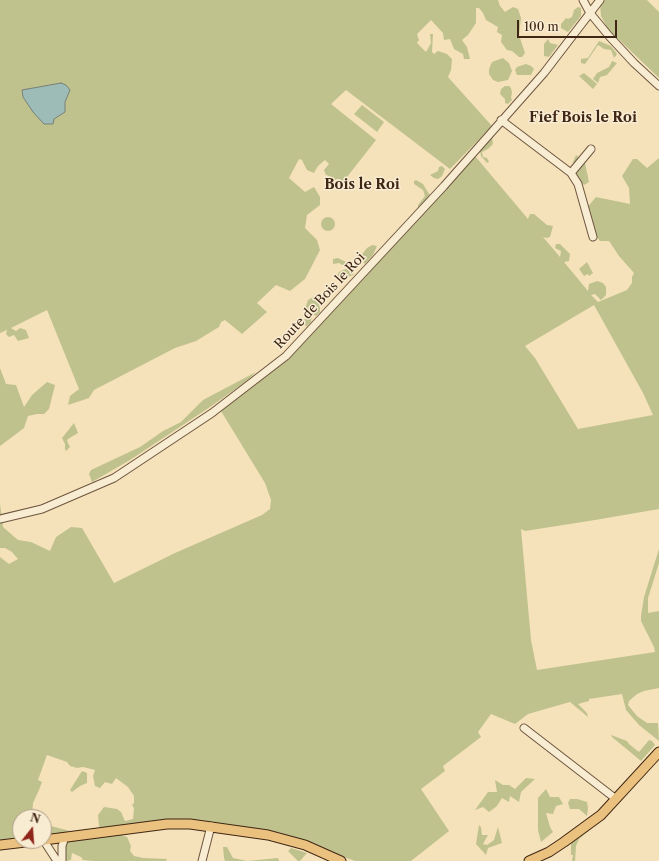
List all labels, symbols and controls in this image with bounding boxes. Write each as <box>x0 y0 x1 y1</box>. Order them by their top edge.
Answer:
scale bar <box>519 12 619 38</box>
text: 100 m <box>524 19 559 34</box>
district label: Fief Bois le Roi <box>529 110 637 126</box>
district label: Bois le Roi <box>324 177 400 193</box>
street label: Route de Bois le Roi <box>272 250 368 352</box>
north arrow <box>12 809 52 849</box>
text: N <box>29 810 42 827</box>

